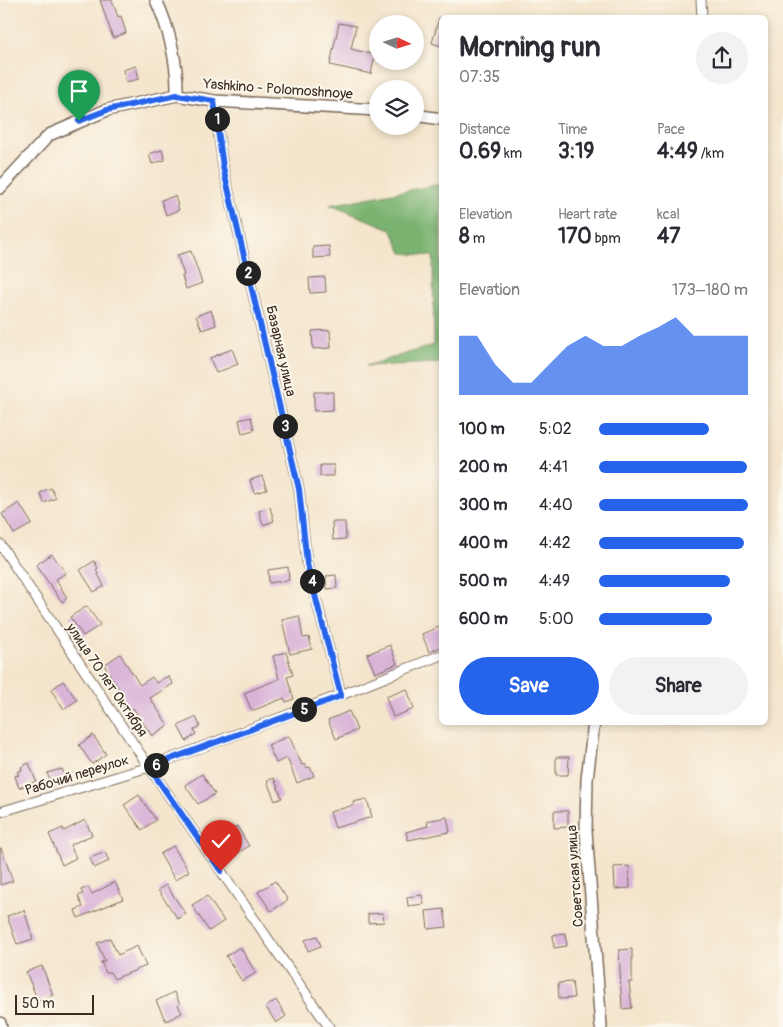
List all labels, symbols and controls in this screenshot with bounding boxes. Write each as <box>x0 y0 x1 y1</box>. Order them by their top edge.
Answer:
north arrow <box>369 15 424 70</box>
map controls <box>369 15 424 135</box>
text: Morning run <box>459 30 601 65</box>
button: share <box>696 32 748 84</box>
text: 07:35 <box>459 67 500 87</box>
pin <box>58 70 100 121</box>
street label: Yashkino - Polomoshnoye <box>202 75 353 103</box>
icon: arrive <box>65 77 93 105</box>
button: layers <box>369 80 424 135</box>
pin: 1 <box>204 106 230 132</box>
text: 1 <box>215 111 220 128</box>
text: Distance <box>459 121 510 138</box>
text: Time <box>558 121 587 138</box>
text: Pace <box>657 121 685 138</box>
text: 0.69 <box>459 138 501 165</box>
text: 3:19 <box>558 138 594 165</box>
text: 4:49 <box>657 138 698 165</box>
text: km <box>501 145 522 162</box>
text: /km <box>698 145 724 162</box>
text: Elevation <box>459 206 512 223</box>
text: Heart rate <box>558 206 617 223</box>
text: kcal <box>657 206 680 223</box>
text: 8 <box>459 223 470 250</box>
text: 170 <box>558 223 592 250</box>
text: 47 <box>657 223 680 250</box>
text: m <box>470 230 485 247</box>
text: bpm <box>592 230 621 247</box>
pin: 2 <box>236 260 260 286</box>
text: 2 <box>245 265 252 282</box>
text: Elevation <box>459 280 520 300</box>
text: 173–180 m <box>672 280 748 300</box>
street label: Базарная улица <box>262 304 300 398</box>
pin: 3 <box>272 414 298 438</box>
text: 3 <box>282 418 289 435</box>
text: 100 m <box>459 419 505 439</box>
text: 5:02 <box>539 419 572 439</box>
text: 200 m <box>459 457 507 477</box>
text: 4:41 <box>539 457 568 477</box>
text: 300 m <box>459 495 507 515</box>
text: 4:40 <box>539 495 573 515</box>
text: 400 m <box>459 533 508 553</box>
text: 4:42 <box>539 533 571 553</box>
pin: 4 <box>300 568 324 594</box>
text: 500 m <box>459 571 507 591</box>
text: 4:49 <box>539 571 570 591</box>
text: 4 <box>308 573 317 590</box>
text: 600 m <box>459 609 508 629</box>
text: 5:00 <box>539 609 574 629</box>
street label: улица 70 лет Октября <box>62 619 151 740</box>
button: Save <box>459 657 599 715</box>
button: Share <box>609 657 748 715</box>
pin: 5 <box>292 696 316 722</box>
text: 5 <box>301 701 308 718</box>
street label: Рабочий переулок <box>23 751 131 799</box>
pin: 6 <box>144 752 168 778</box>
text: 6 <box>152 757 161 774</box>
pin <box>200 820 242 871</box>
street label: Советская улица <box>563 824 587 928</box>
icon: check <box>207 827 235 855</box>
scale bar <box>15 992 94 1015</box>
text: 50 m <box>22 995 55 1012</box>

